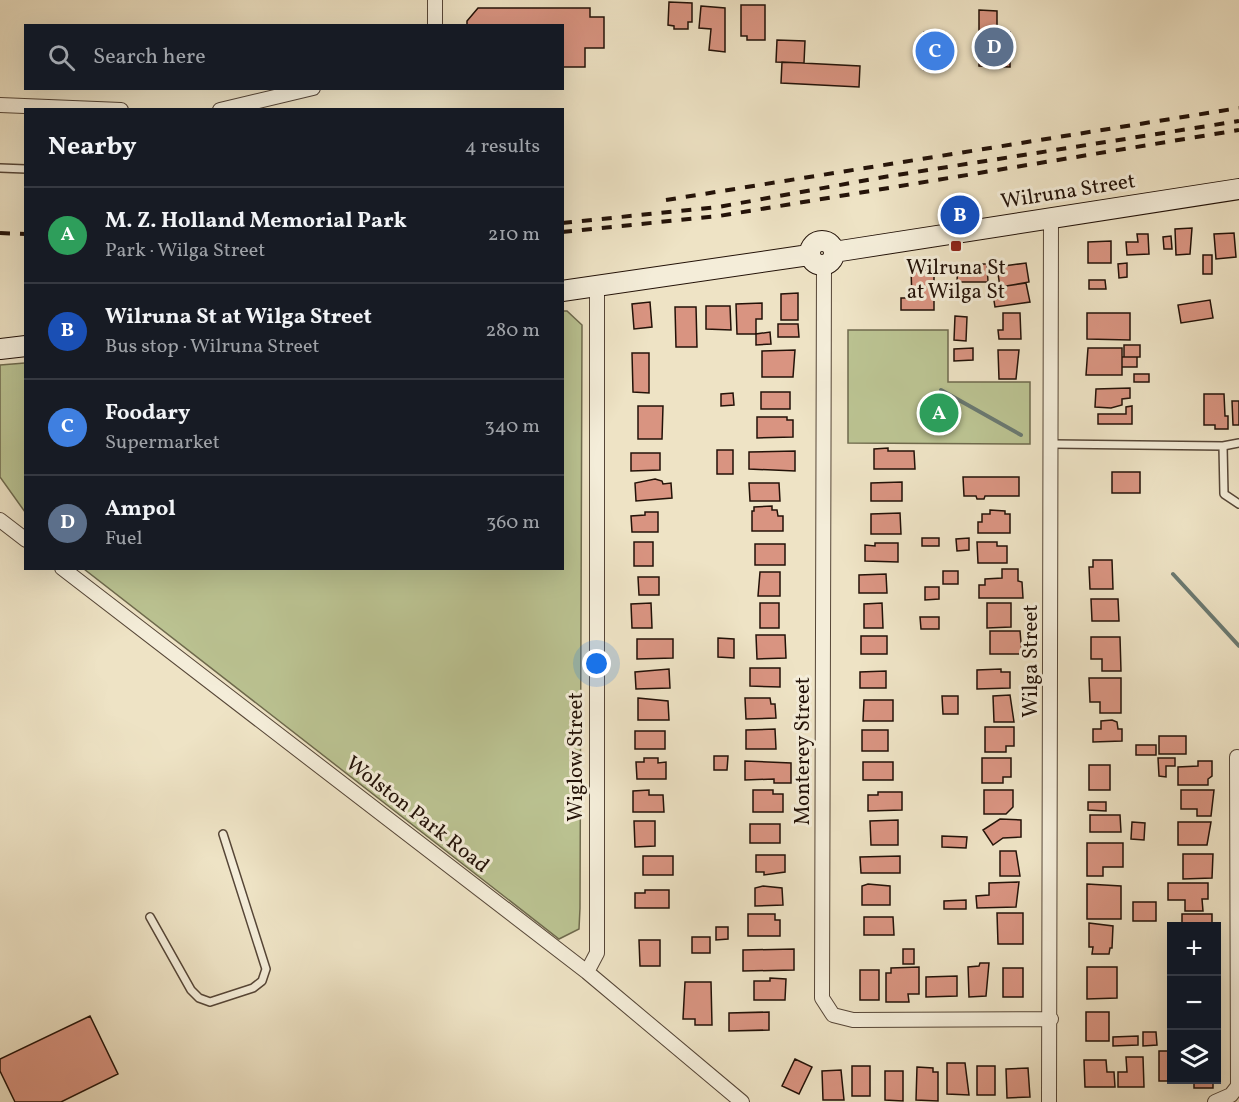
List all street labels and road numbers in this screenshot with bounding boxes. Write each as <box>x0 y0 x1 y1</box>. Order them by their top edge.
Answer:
street label: Wilruna Street <box>999 167 1137 217</box>
street label: Wilga Street <box>1017 604 1046 718</box>
street label: Monterey Street <box>789 677 818 825</box>
street label: Wiglow Street <box>562 692 591 822</box>
street label: Wolston Park Road <box>339 750 495 880</box>

